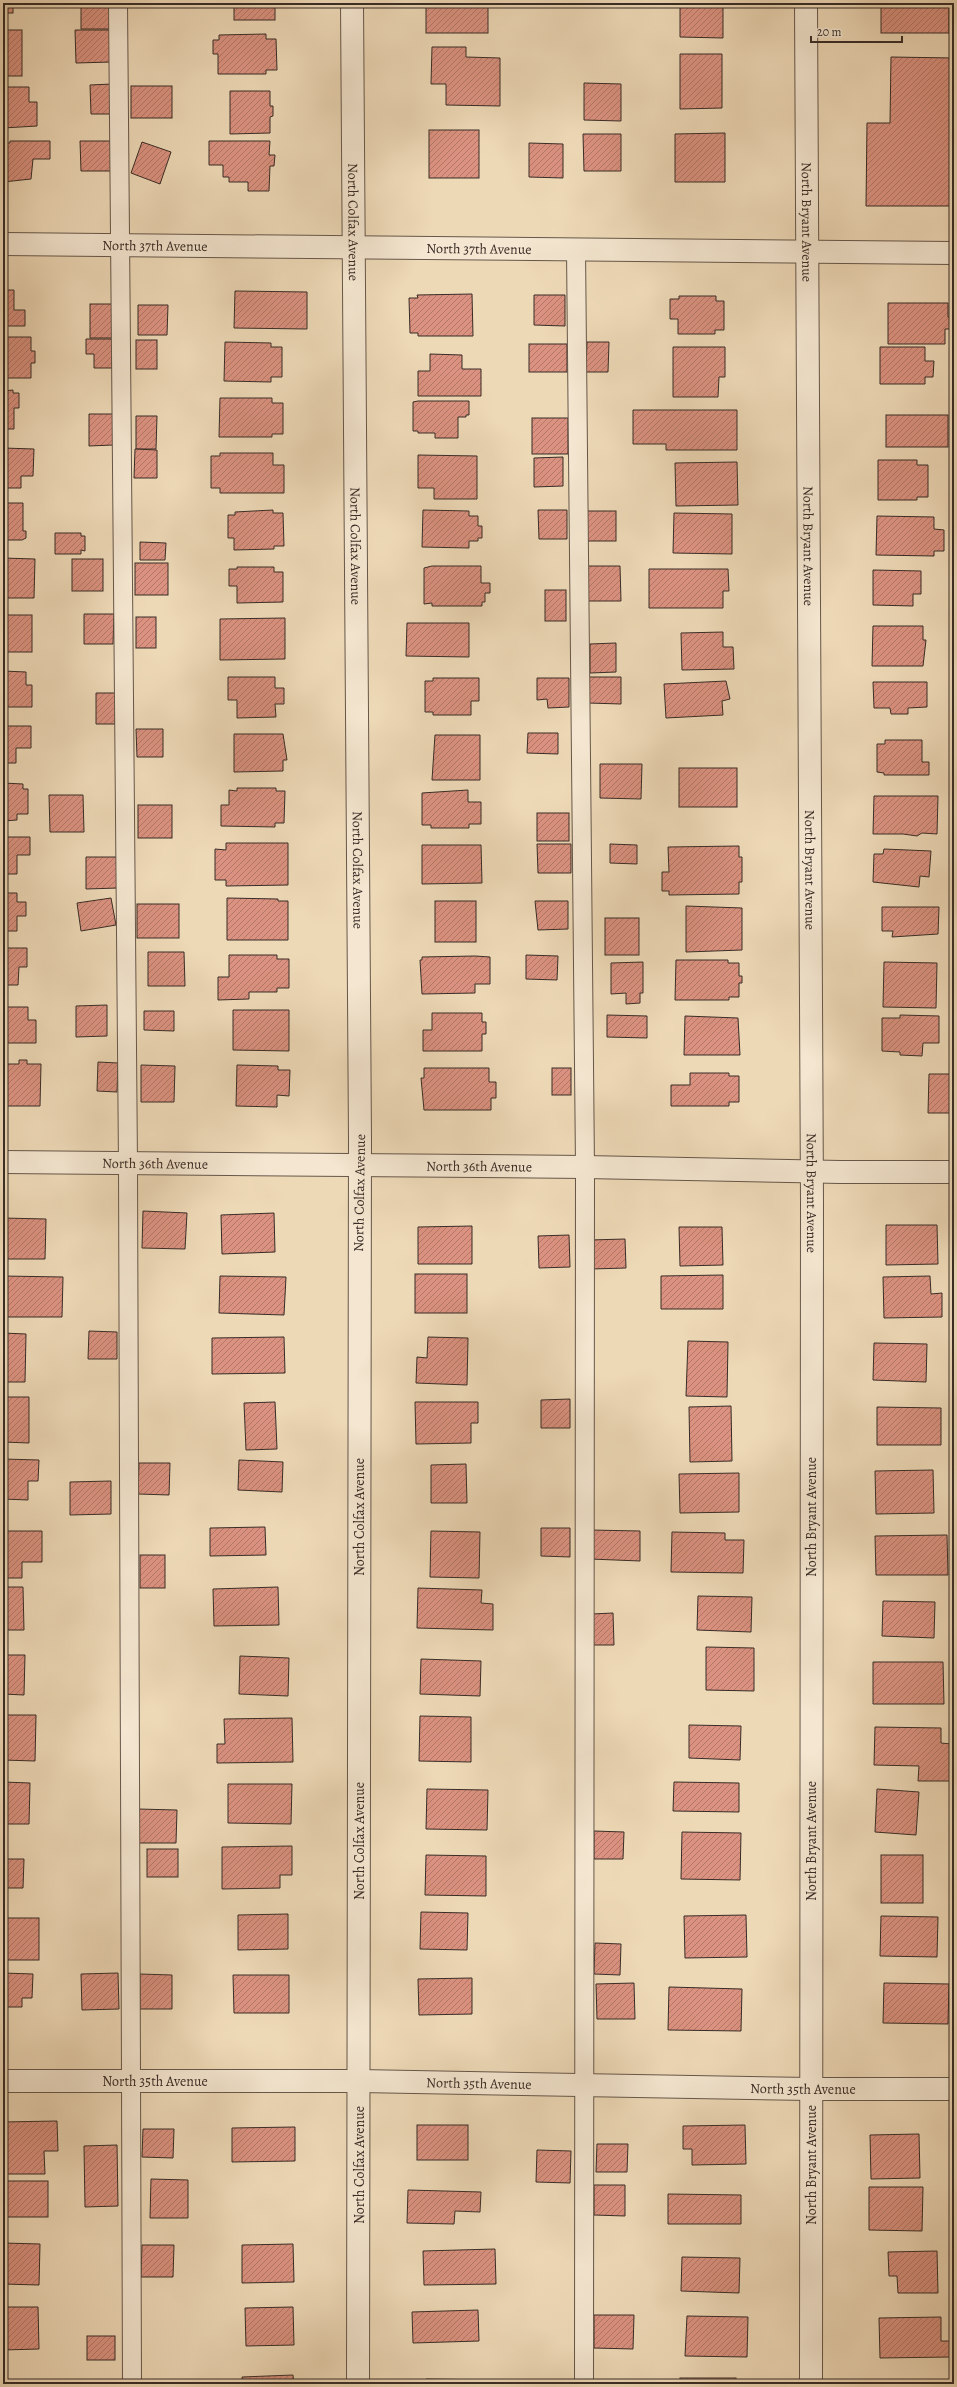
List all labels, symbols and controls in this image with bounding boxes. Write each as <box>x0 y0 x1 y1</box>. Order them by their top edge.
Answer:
scale bar <box>811 18 902 44</box>
text: 20 m <box>817 24 841 40</box>
street label: North Bryant Avenue <box>797 162 816 282</box>
street label: North Colfax Avenue <box>343 163 363 281</box>
street label: North 37th Avenue <box>102 236 208 256</box>
street label: North 37th Avenue <box>426 239 532 259</box>
street label: North Bryant Avenue <box>798 486 818 606</box>
street label: North Colfax Avenue <box>345 487 365 605</box>
street label: North Bryant Avenue <box>800 810 820 930</box>
street label: North Colfax Avenue <box>348 811 368 929</box>
street label: North Bryant Avenue <box>802 1133 821 1253</box>
street label: North Colfax Avenue <box>349 1134 370 1252</box>
street label: North 36th Avenue <box>102 1154 208 1174</box>
street label: North 36th Avenue <box>426 1157 532 1177</box>
street label: North Bryant Avenue <box>802 1457 821 1577</box>
street label: North Colfax Avenue <box>350 1458 369 1576</box>
street label: North Bryant Avenue <box>802 1781 821 1901</box>
street label: North Colfax Avenue <box>350 1782 369 1900</box>
street label: North 35th Avenue <box>102 2072 208 2091</box>
street label: North 35th Avenue <box>426 2073 532 2094</box>
street label: North 35th Avenue <box>750 2079 856 2099</box>
street label: North Bryant Avenue <box>802 2105 821 2225</box>
street label: North Colfax Avenue <box>350 2106 369 2224</box>

